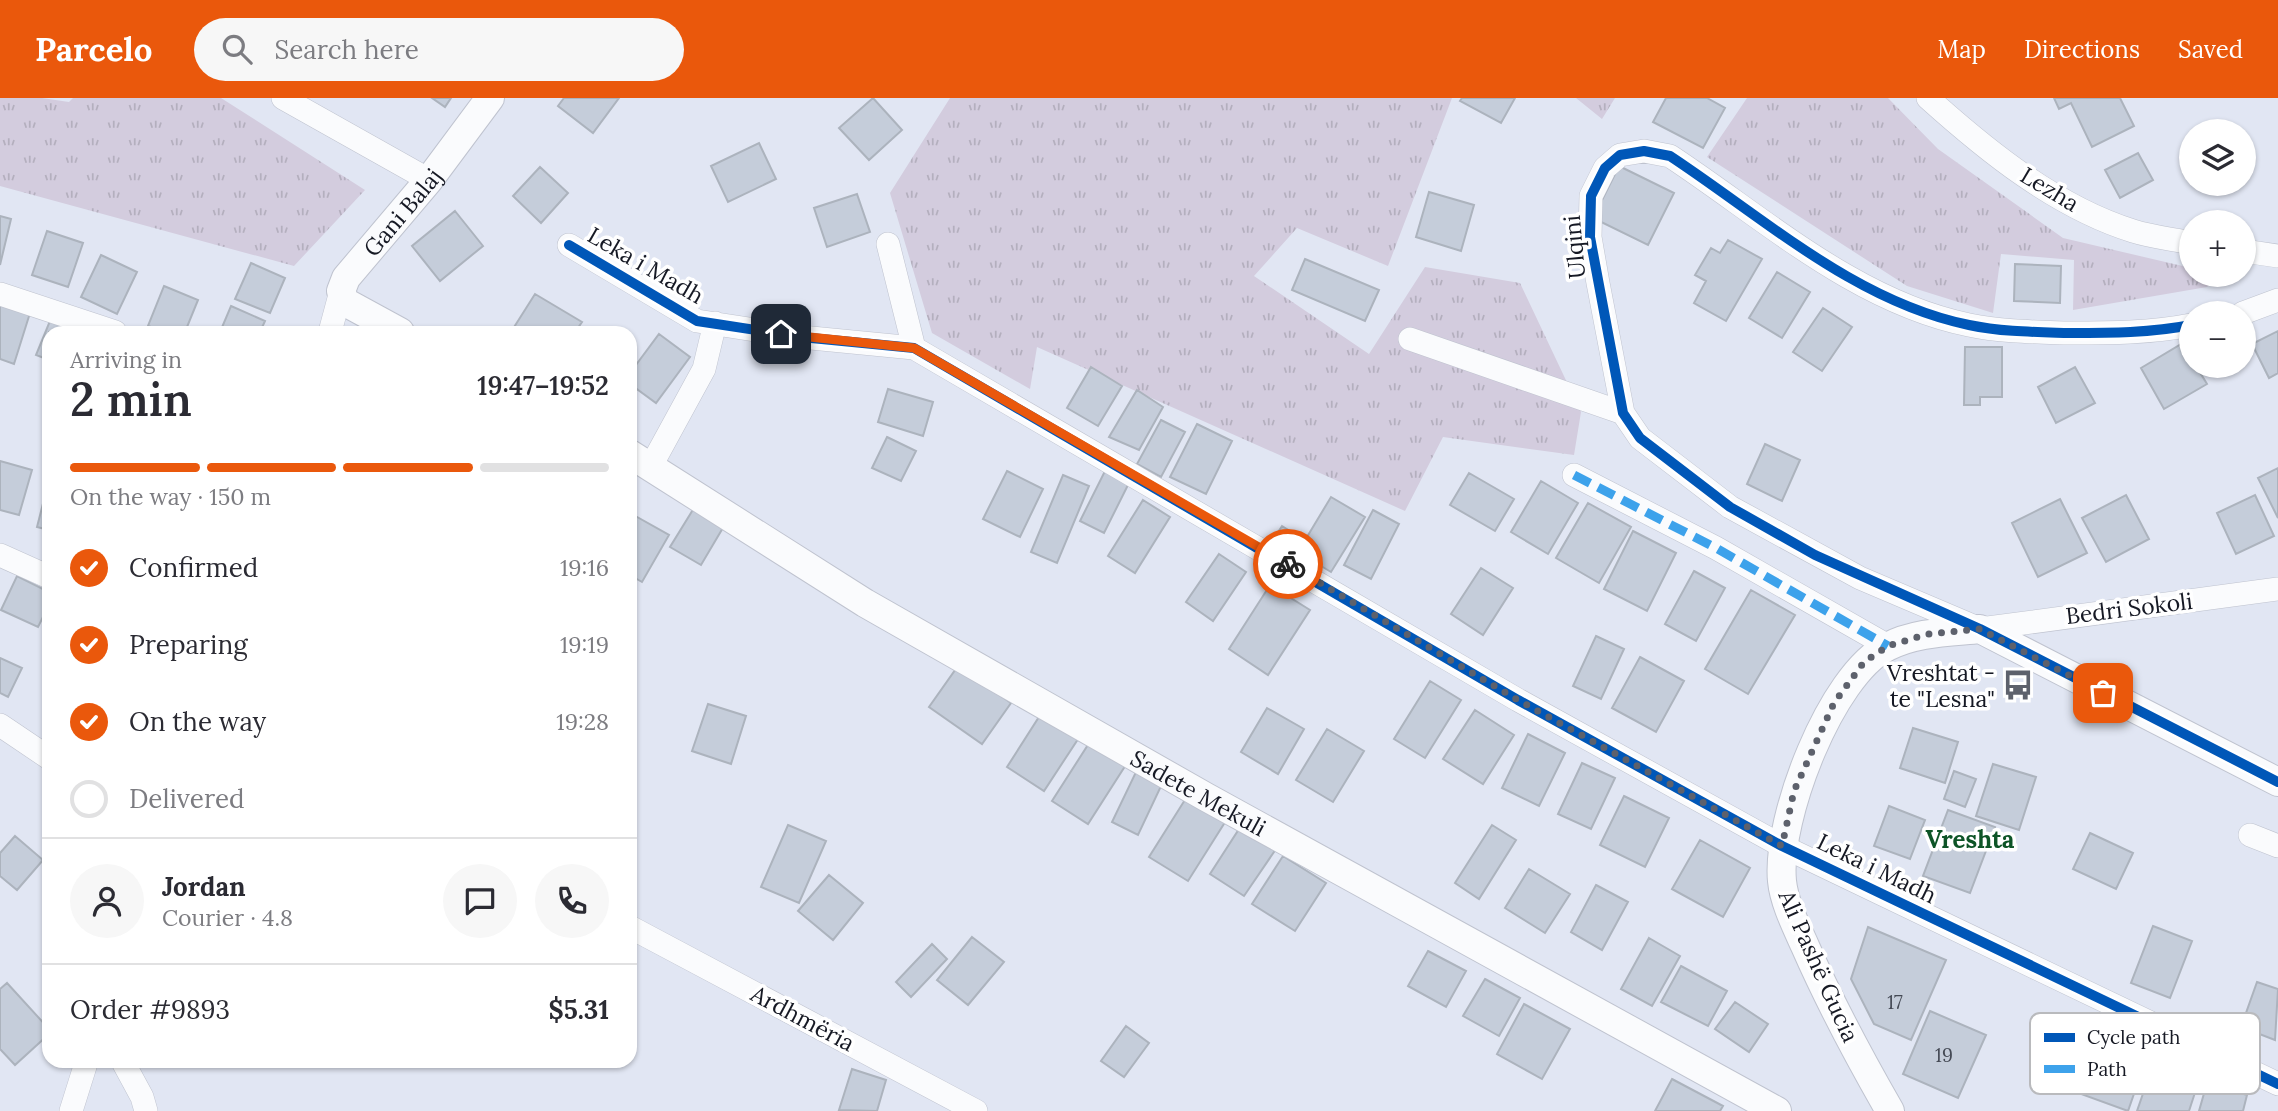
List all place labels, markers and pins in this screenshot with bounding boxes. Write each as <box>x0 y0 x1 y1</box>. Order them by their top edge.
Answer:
pin <box>751 304 811 364</box>
place label: Vreshtat - te "Lesna" <box>1886 658 1995 713</box>
pin <box>2073 663 2133 723</box>
bus stop icon: Vreshtat - te "Lesna" <box>2001 668 2035 702</box>

